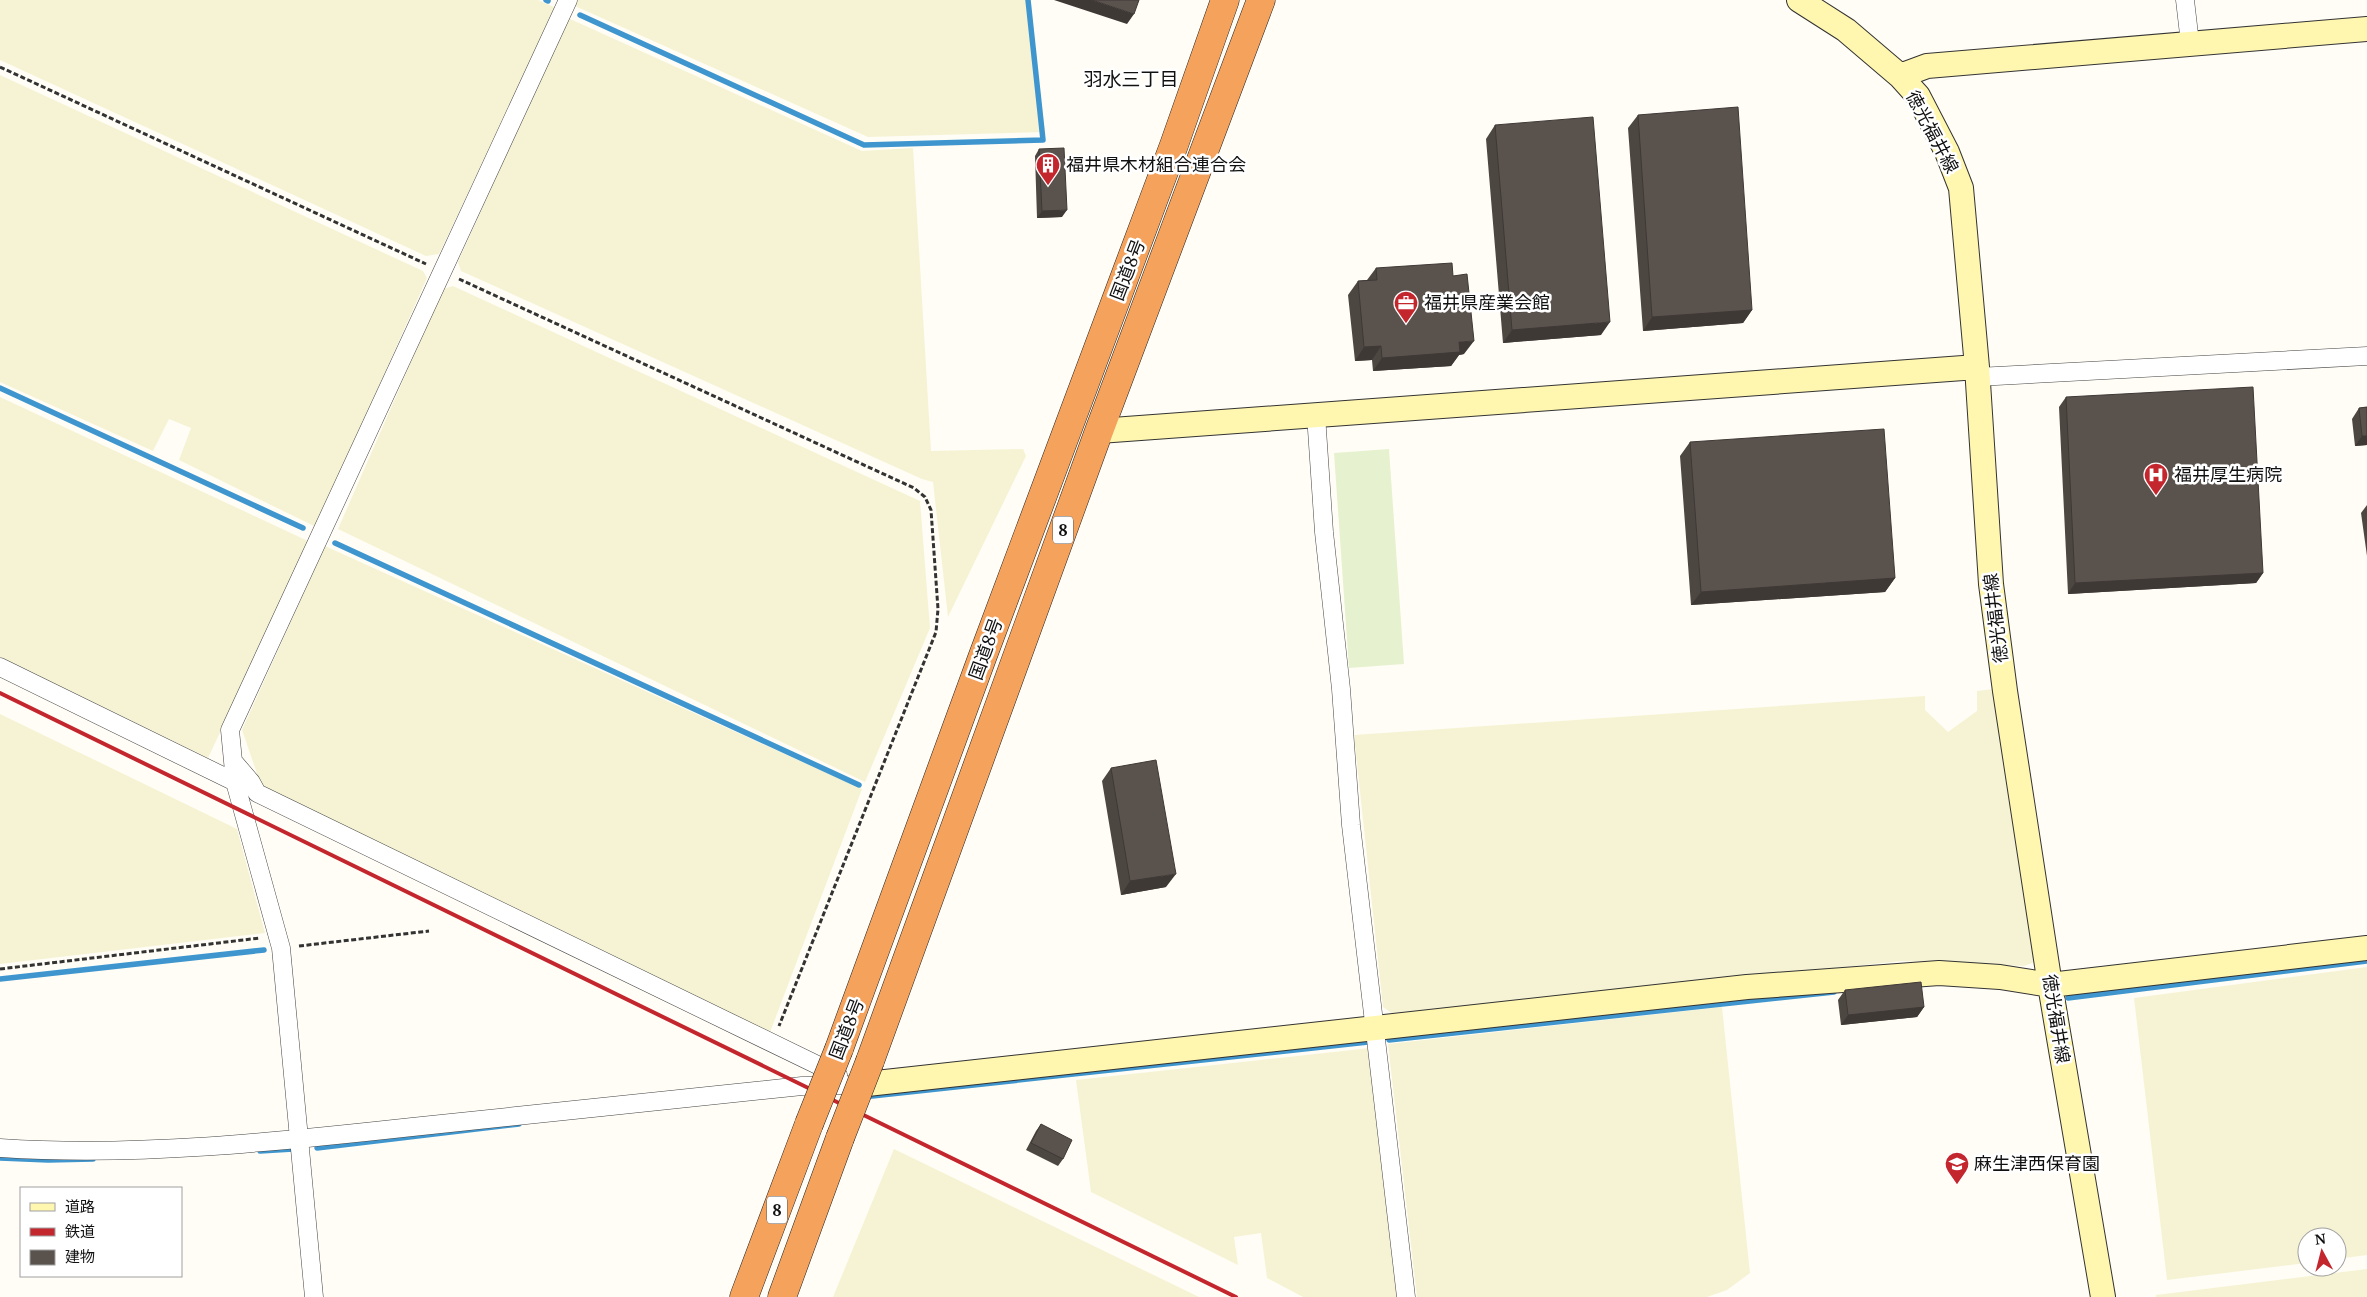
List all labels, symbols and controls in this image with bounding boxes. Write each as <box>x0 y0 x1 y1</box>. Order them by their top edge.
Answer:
district label: 羽水三丁目 <box>1083 66 1179 92</box>
street label: 徳光福井線 <box>1901 86 1965 177</box>
building icon: 福井県木材組合連合会 <box>1035 152 1061 186</box>
place label: 福井県木材組合連合会 <box>1066 152 1246 176</box>
street label: 国道8号 <box>1104 235 1150 304</box>
office icon: 福井県産業会館 <box>1393 290 1419 324</box>
place label: 福井県産業会館 <box>1424 290 1550 314</box>
hospital icon: 福井厚生病院 <box>2143 462 2169 496</box>
place label: 福井厚生病院 <box>2174 462 2282 486</box>
road number: 8 <box>1053 516 1073 544</box>
street label: 徳光福井線 <box>1978 572 2012 664</box>
street label: 国道8号 <box>963 614 1007 683</box>
street label: 徳光福井線 <box>2038 973 2076 1065</box>
street label: 国道8号 <box>823 994 869 1063</box>
school or university icon: 麻生津西保育園 <box>1944 1151 1970 1185</box>
place label: 麻生津西保育園 <box>1974 1151 2100 1175</box>
legend <box>20 1187 182 1277</box>
text: 道路 <box>65 1196 95 1216</box>
road number: 8 <box>767 1196 787 1224</box>
text: 鉄道 <box>65 1221 95 1241</box>
north arrow <box>2297 1227 2347 1277</box>
text: N <box>2314 1228 2327 1249</box>
text: 建物 <box>65 1246 95 1266</box>

